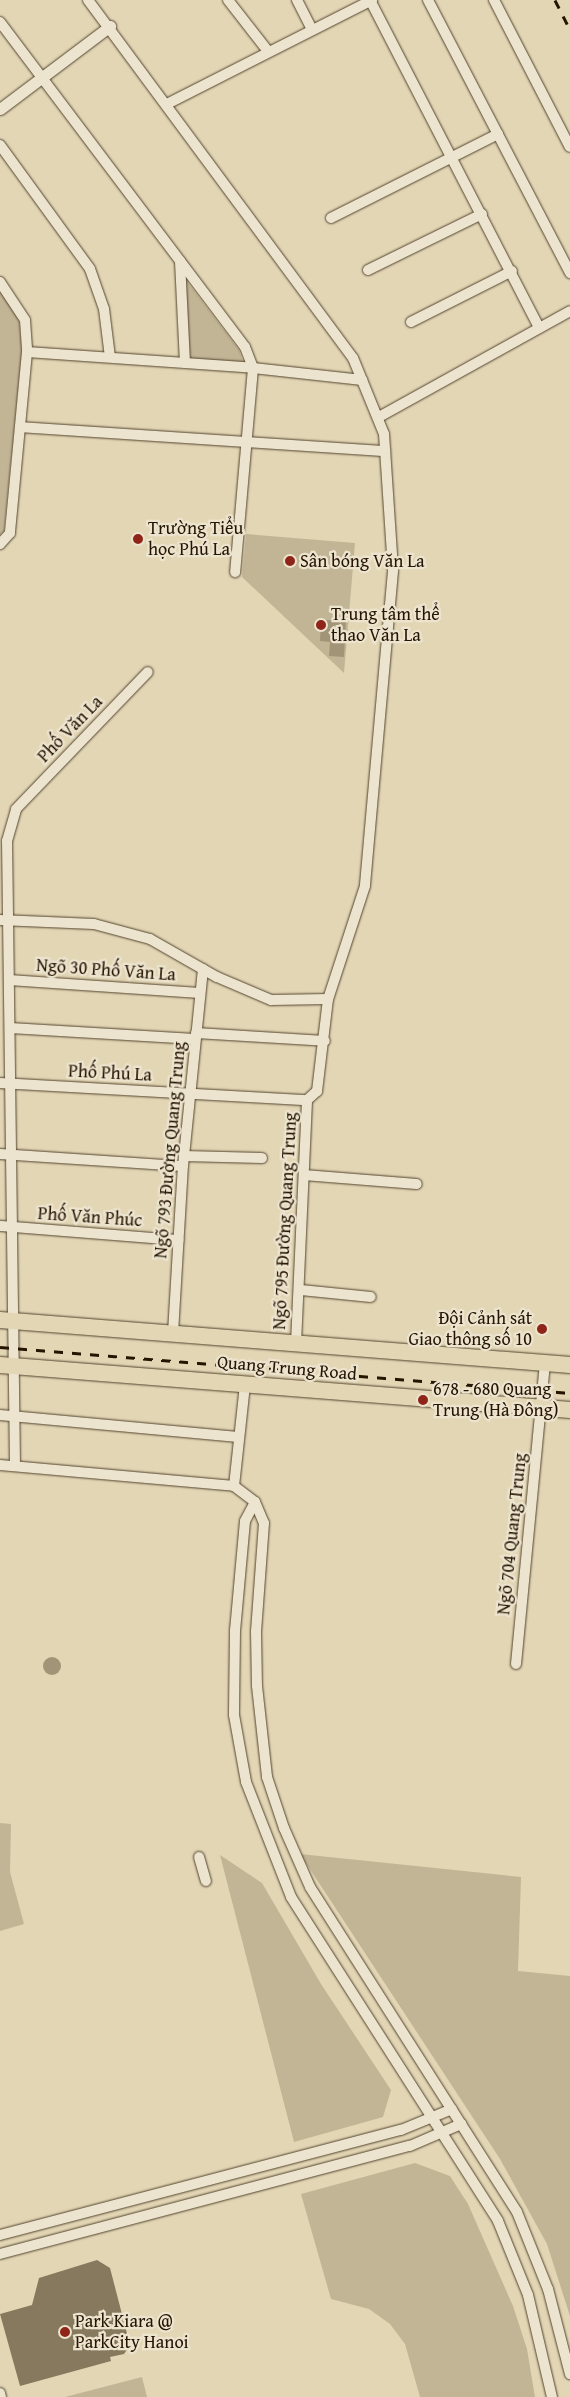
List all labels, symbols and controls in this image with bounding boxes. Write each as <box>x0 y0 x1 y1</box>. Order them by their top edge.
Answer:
place label: Trường Tiểu học Phú La <box>148 518 243 560</box>
marker: Trường Tiểu học Phú La <box>132 533 144 545</box>
place label: Sân bóng Văn La <box>300 550 425 572</box>
marker: Sân bóng Văn La <box>284 555 296 567</box>
place label: Trung tâm thể thao Văn La <box>331 604 440 646</box>
marker: Trung tâm thể thao Văn La <box>315 619 327 631</box>
street label: Phố Văn La <box>33 691 107 767</box>
street label: Ngõ 30 Phố Văn La <box>36 954 176 986</box>
street label: Ngõ 793 Đường Quang Trung <box>150 1041 190 1259</box>
street label: Phố Phú La <box>68 1060 152 1086</box>
street label: Ngõ 795 Đường Quang Trung <box>269 1112 301 1330</box>
street label: Phố Văn Phúc <box>37 1203 143 1231</box>
place label: Đội Cảnh sát Giao thông số 10 <box>408 1308 532 1350</box>
marker: Đội Cảnh sát Giao thông số 10 <box>536 1323 548 1335</box>
street label: Quang Trung Road <box>216 1351 358 1385</box>
place label: 678 - 680 Quang Trung (Hà Đông) <box>433 1379 558 1422</box>
marker: 678 - 680 Quang Trung (Hà Đông) <box>417 1394 429 1406</box>
street label: Ngõ 704 Quang Trung <box>493 1452 531 1616</box>
place label: Park Kiara @ ParkCity Hanoi <box>75 2311 189 2354</box>
marker: Park Kiara @ ParkCity Hanoi <box>59 2326 71 2338</box>

